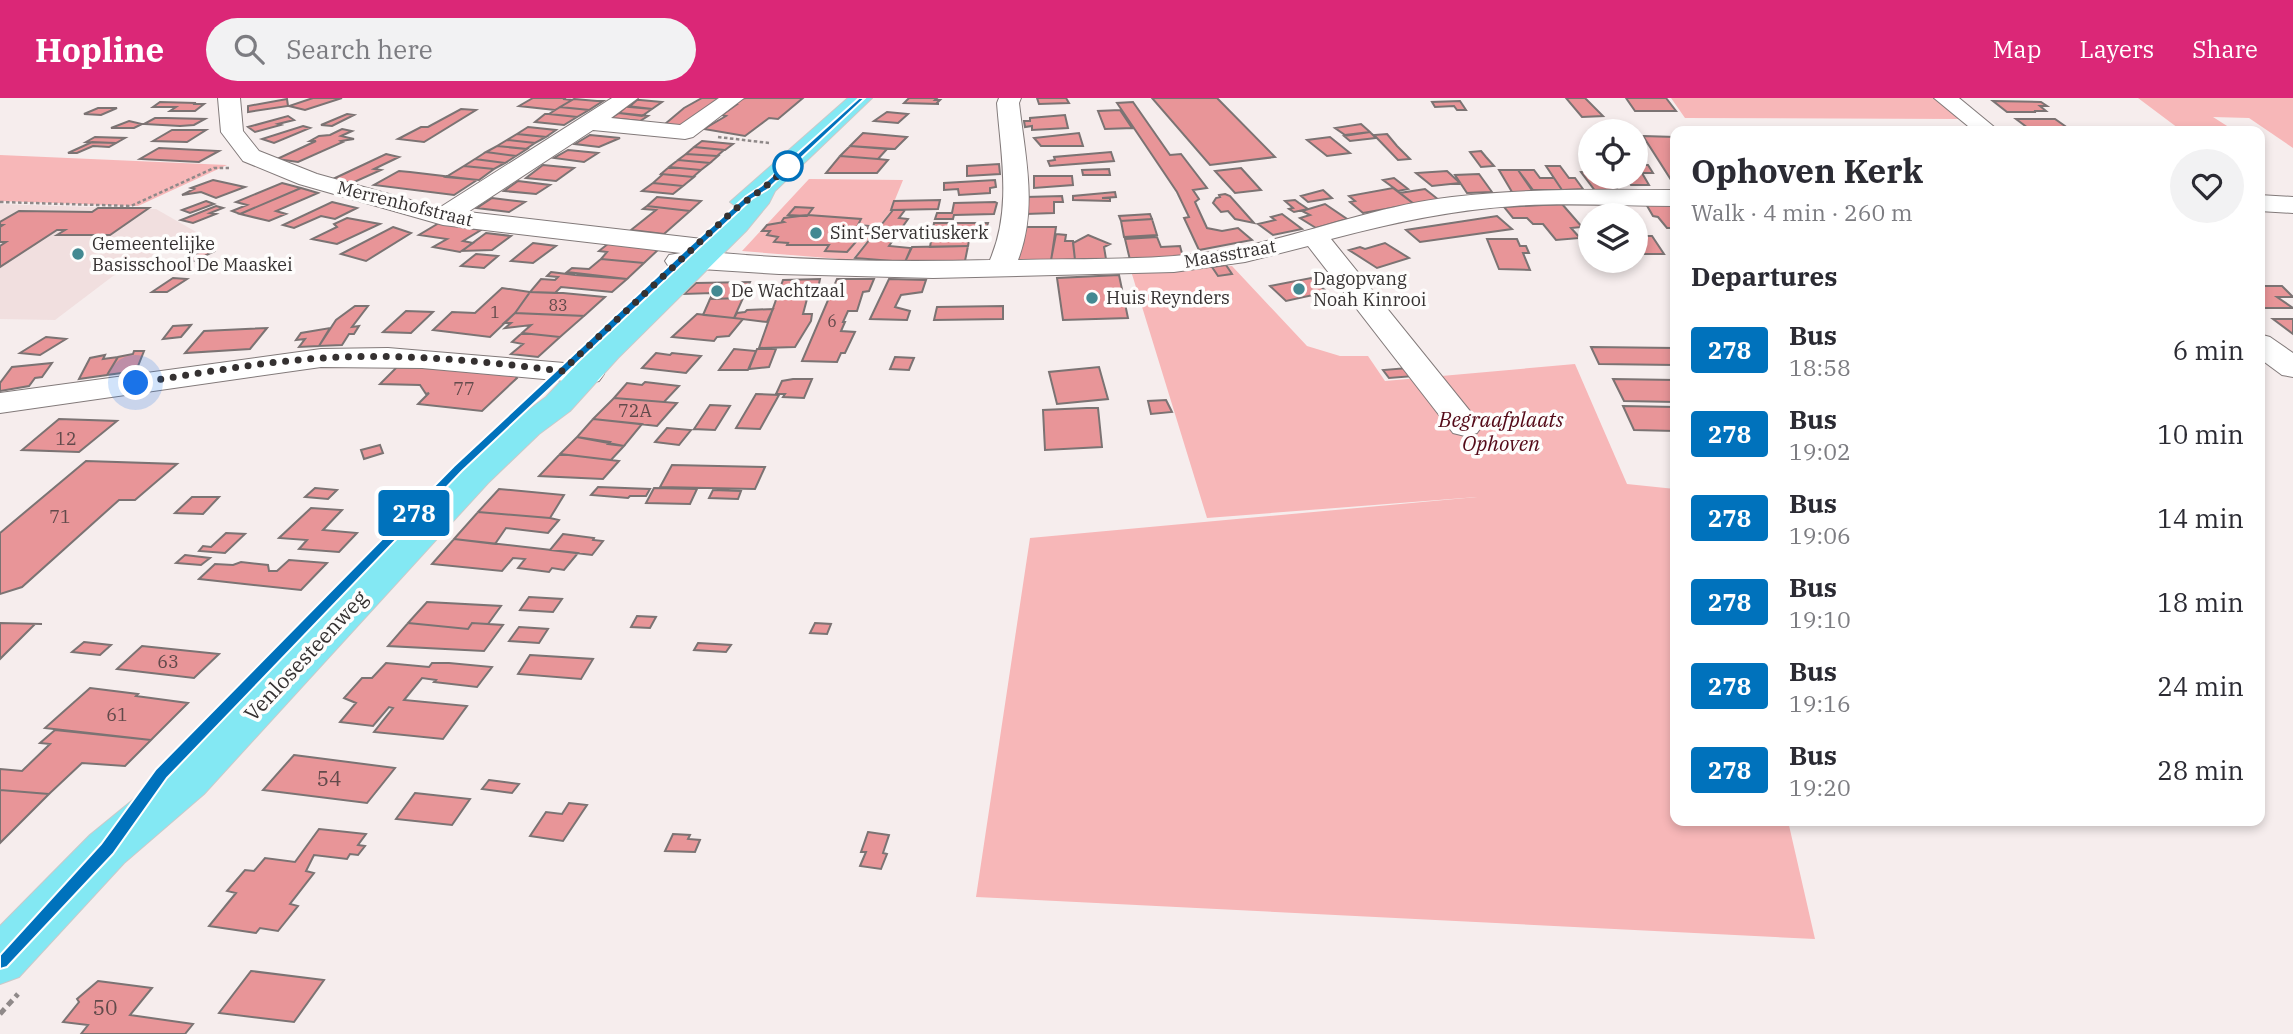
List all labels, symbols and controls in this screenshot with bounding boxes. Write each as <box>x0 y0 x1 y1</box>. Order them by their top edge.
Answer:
search box <box>206 18 696 81</box>
text: Hopline <box>35 28 164 71</box>
icon: search <box>230 30 268 68</box>
text: Search here <box>286 32 433 66</box>
text: Map <box>1993 33 2041 65</box>
text: Layers <box>2079 33 2154 65</box>
text: Share <box>2192 33 2258 65</box>
map controls <box>1578 119 1648 273</box>
button: locate <box>1578 119 1648 189</box>
text: Ophoven Kerk <box>1691 149 1923 192</box>
button: heart <box>2170 149 2244 223</box>
unlabelled marker <box>773 151 803 181</box>
street label: Merrenhofstraat <box>335 176 475 231</box>
text: Walk · 4 min · 260 m <box>1691 197 1913 227</box>
button: layers <box>1578 203 1648 273</box>
place label: Sint-Servatiuskerk <box>830 221 989 244</box>
marker: Sint-Servatiuskerk <box>808 225 824 241</box>
place label: Gemeentelijke Basisschool De Maaskei <box>92 232 293 276</box>
street label: Maasstraat <box>1182 234 1278 273</box>
marker: Gemeentelijke Basisschool De Maaskei <box>70 246 86 262</box>
text: Departures <box>1691 259 1837 293</box>
place label: Dagopvang Noah Kinrooi <box>1313 267 1427 311</box>
place label: De Wachtzaal <box>731 279 845 302</box>
marker: Dagopvang Noah Kinrooi <box>1291 281 1307 297</box>
marker: De Wachtzaal <box>709 283 725 299</box>
place label: Huis Reynders <box>1106 286 1230 309</box>
marker: Huis Reynders <box>1084 290 1100 306</box>
house number: 83 <box>548 295 568 315</box>
house number: 1 <box>490 302 500 322</box>
house number: 6 <box>827 311 837 331</box>
text: Bus <box>1789 318 1837 352</box>
text: 6 min <box>2173 333 2244 367</box>
text: 278 <box>1708 334 1751 366</box>
text: 18:58 <box>1789 352 1851 382</box>
your location <box>118 365 153 400</box>
house number: 77 <box>453 377 475 400</box>
house number: 72A <box>618 399 653 422</box>
text: Bus <box>1789 402 1837 436</box>
park label: Begraafplaats Ophoven <box>1438 405 1564 457</box>
text: 10 min <box>2157 417 2244 451</box>
text: 278 <box>1708 418 1751 450</box>
house number: 12 <box>55 427 77 450</box>
text: 19:02 <box>1789 436 1851 466</box>
text: Bus <box>1789 486 1837 520</box>
line badge: 278 <box>374 490 454 536</box>
text: 278 <box>392 497 436 529</box>
text: 14 min <box>2157 501 2244 535</box>
text: 278 <box>1708 502 1751 534</box>
house number: 71 <box>49 505 71 528</box>
text: 19:06 <box>1789 520 1851 550</box>
text: Bus <box>1789 570 1837 604</box>
street label: Venlosesteenweg <box>237 583 374 727</box>
text: 18 min <box>2157 585 2244 619</box>
text: 278 <box>1708 586 1751 618</box>
text: 19:10 <box>1789 604 1851 634</box>
house number: 63 <box>157 650 179 673</box>
text: Bus <box>1789 654 1837 688</box>
text: 24 min <box>2157 669 2244 703</box>
text: 278 <box>1708 670 1751 702</box>
text: 19:16 <box>1789 688 1851 718</box>
house number: 61 <box>106 703 128 726</box>
text: Bus <box>1789 738 1837 772</box>
text: 28 min <box>2157 753 2244 787</box>
text: 278 <box>1708 754 1751 786</box>
house number: 54 <box>316 764 342 792</box>
text: 19:20 <box>1789 772 1851 802</box>
house number: 50 <box>92 993 118 1021</box>

